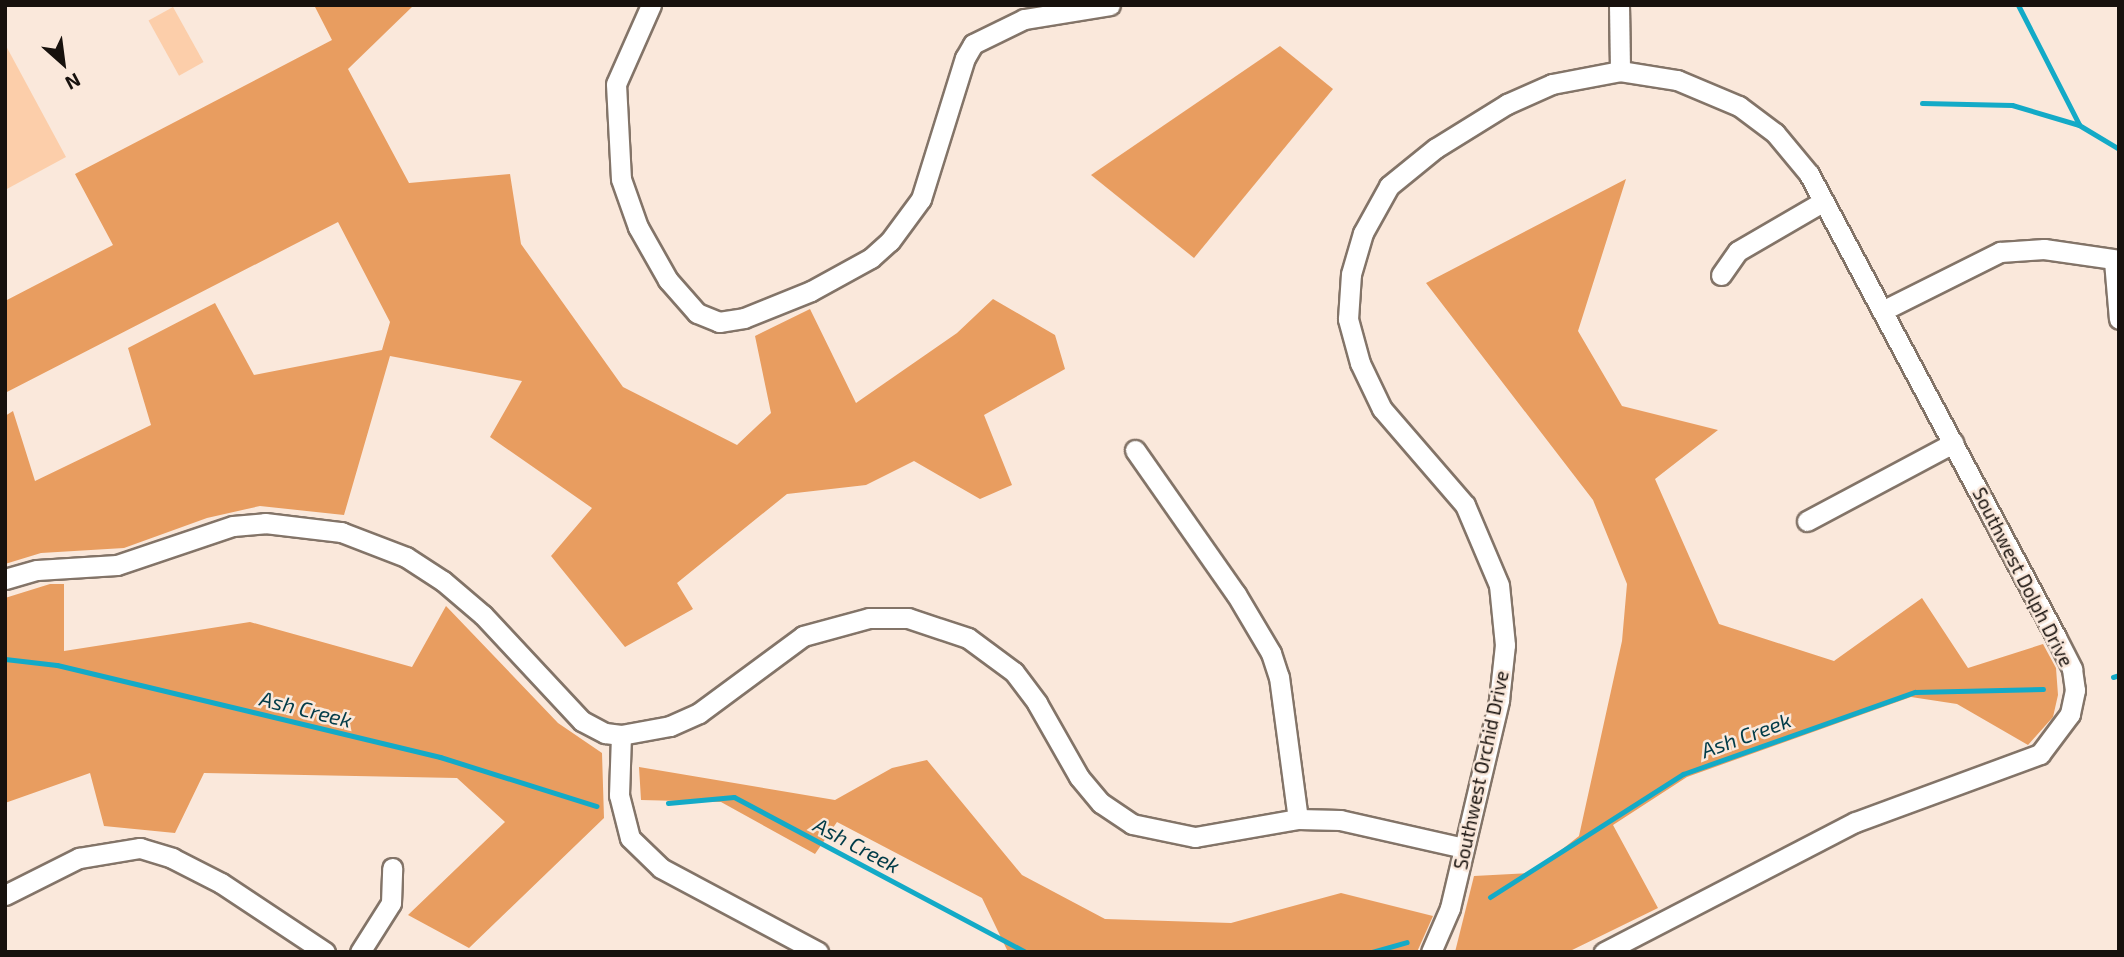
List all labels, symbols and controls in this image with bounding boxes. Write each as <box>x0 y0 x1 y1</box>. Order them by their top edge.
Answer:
north arrow <box>28 28 98 98</box>
text: N <box>62 69 85 95</box>
street label: Southwest Dolph Drive <box>1968 484 2078 670</box>
street label: Southwest Orchid Drive <box>1449 668 1513 872</box>
water label: Ash Creek <box>257 685 355 733</box>
water label: Ash Creek <box>1698 707 1794 763</box>
water label: Ash Creek <box>810 812 904 878</box>

